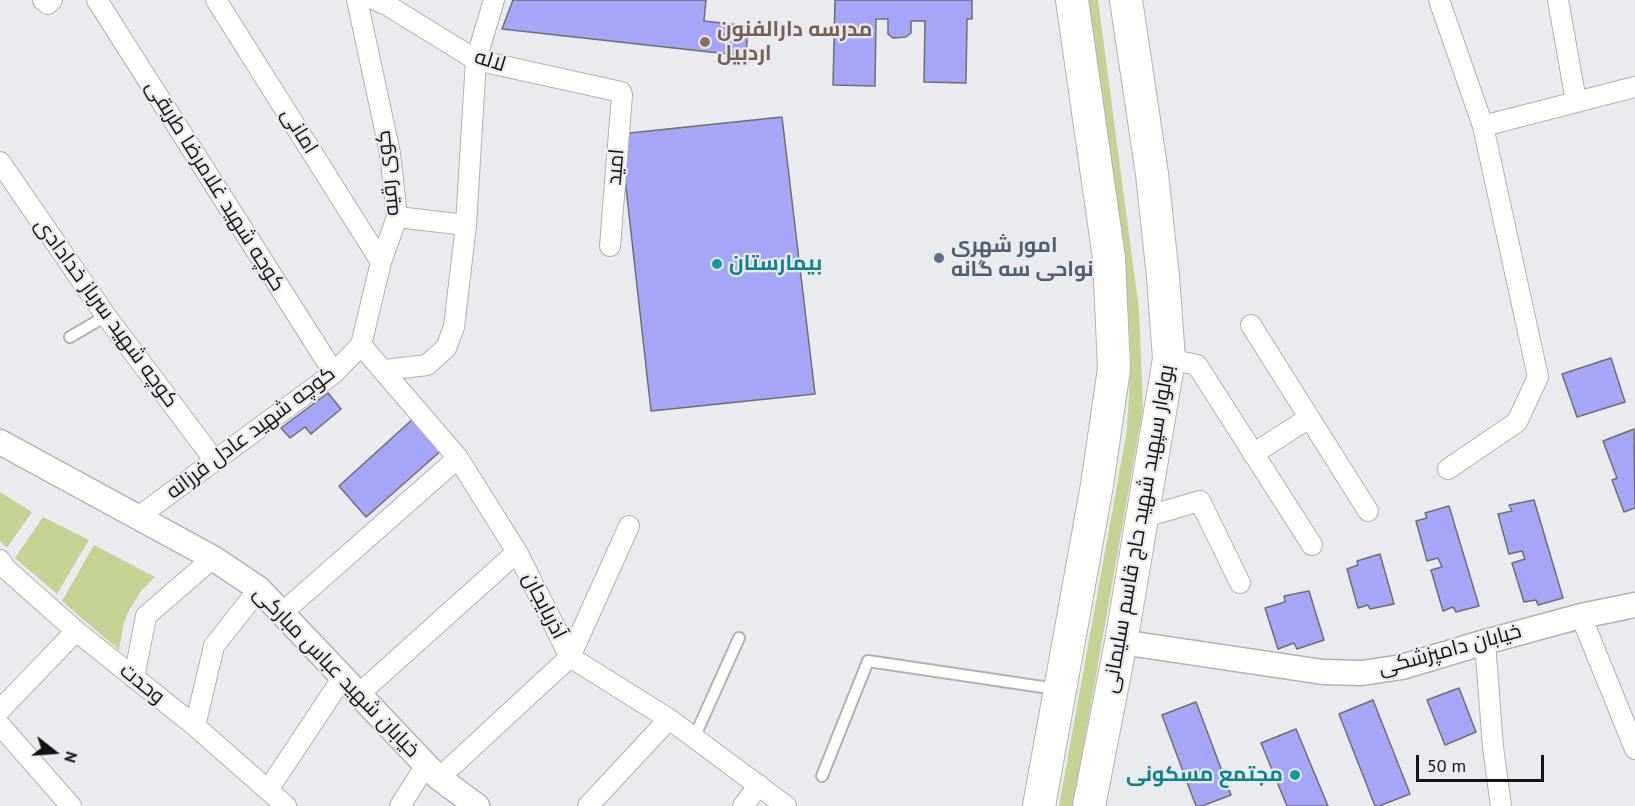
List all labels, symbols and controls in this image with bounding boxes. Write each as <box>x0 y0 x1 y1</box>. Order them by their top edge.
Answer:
place label: مدرسه دارالفنون اردبیل <box>717 17 873 67</box>
marker: مدرسه دارالفنون اردبیل <box>698 35 712 49</box>
street label: لاله <box>471 44 509 78</box>
street label: کوچه شهید غلامرضا طریقی <box>140 76 290 296</box>
street label: امانی <box>275 103 323 159</box>
street label: کوی رقیه <box>371 129 405 217</box>
street label: امید <box>602 148 630 186</box>
street label: کوچه شهید سرباز خدادادی <box>29 213 183 413</box>
place label: امور شهری نواحی سه گانه <box>951 233 1093 283</box>
place label: بیمارستان <box>729 251 822 277</box>
marker: امور شهری نواحی سه گانه <box>932 251 946 265</box>
marker: بیمارستان <box>710 257 724 271</box>
street label: کوچه شهید عادل فرزانه <box>161 361 341 505</box>
street label: بولوار سپهبد شهید حاج قاسم سلیمانی <box>1098 363 1180 695</box>
street label: آذربایجان <box>517 568 571 644</box>
street label: خیابان شهید عباس مبارکی <box>248 581 424 763</box>
street label: خیابان دامپزشکی <box>1376 619 1524 681</box>
street label: وحدت <box>114 658 170 710</box>
north arrow <box>24 722 84 782</box>
scale bar <box>1419 743 1546 781</box>
text: N <box>60 749 82 765</box>
text: 50 m <box>1427 754 1466 777</box>
place label: مجتمع مسکونی <box>1126 762 1283 788</box>
marker: مجتمع مسکونی <box>1288 768 1302 782</box>

